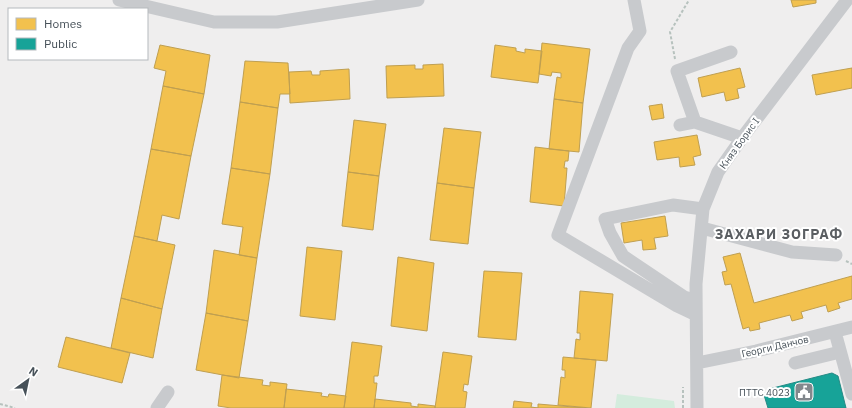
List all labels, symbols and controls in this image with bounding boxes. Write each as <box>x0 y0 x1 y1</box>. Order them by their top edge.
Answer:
legend <box>8 8 148 60</box>
text: Homes <box>44 16 82 31</box>
text: Public <box>44 36 77 51</box>
street label: Княз Борис I <box>716 115 762 171</box>
district label: ЗАХАРИ ЗОГРАФ <box>715 225 843 243</box>
street label: Георги Данчов <box>740 332 810 361</box>
north arrow <box>8 360 48 400</box>
text: N <box>26 364 41 380</box>
public building icon: ПТТС 4023 <box>793 381 815 403</box>
place label: ПТТС 4023 <box>739 386 790 399</box>

